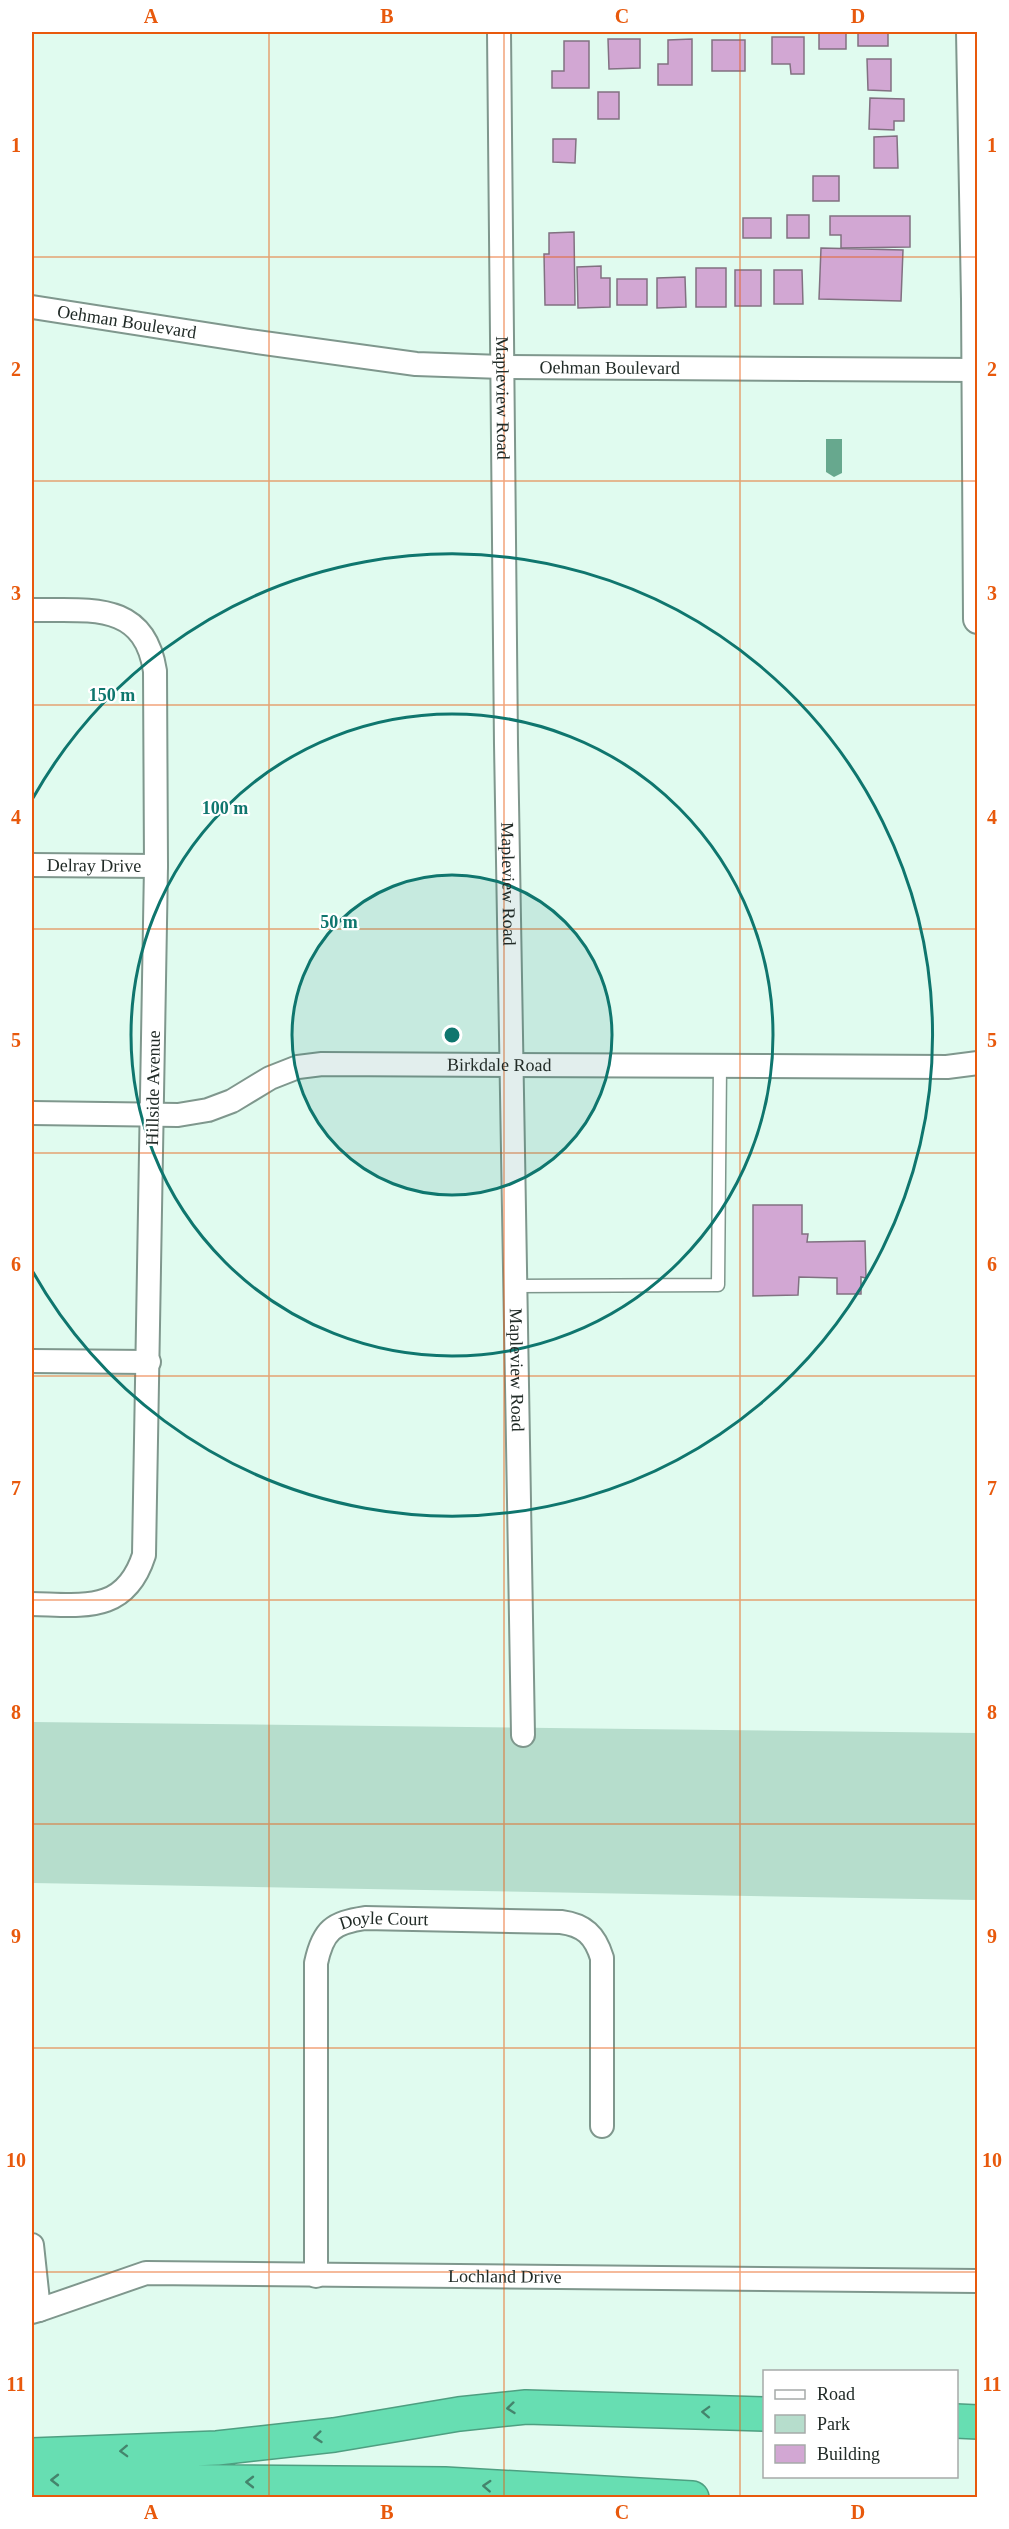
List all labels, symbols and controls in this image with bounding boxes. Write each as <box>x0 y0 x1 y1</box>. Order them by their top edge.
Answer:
text: A <box>144 5 159 27</box>
text: B <box>380 5 394 27</box>
text: C <box>615 5 629 27</box>
text: D <box>851 5 865 27</box>
text: 1 <box>11 134 21 156</box>
text: 1 <box>987 134 997 156</box>
street label: Oehman Boulevard <box>56 301 198 343</box>
street label: Mapleview Road <box>492 336 513 460</box>
street label: Oehman Boulevard <box>539 357 680 378</box>
text: 2 <box>11 358 21 380</box>
text: 2 <box>987 358 997 380</box>
text: 3 <box>11 582 21 604</box>
text: 3 <box>987 582 997 604</box>
text: 150 m <box>89 685 135 705</box>
text: 100 m <box>202 798 248 818</box>
text: 4 <box>11 806 21 828</box>
text: 4 <box>987 806 997 828</box>
street label: Mapleview Road <box>497 822 519 946</box>
street label: Delray Drive <box>47 855 141 876</box>
text: 50 m <box>320 912 358 932</box>
centre of rings <box>442 1025 462 1045</box>
text: 5 <box>11 1029 21 1051</box>
text: 5 <box>987 1029 997 1051</box>
street label: Hillside Avenue <box>142 1030 164 1146</box>
street label: Birkdale Road <box>447 1055 552 1075</box>
text: 6 <box>11 1253 21 1275</box>
text: 6 <box>987 1253 997 1275</box>
street label: Mapleview Road <box>506 1308 528 1432</box>
text: 7 <box>11 1477 21 1499</box>
text: 7 <box>987 1477 997 1499</box>
text: 8 <box>11 1701 21 1723</box>
text: 8 <box>987 1701 997 1723</box>
street label: Doyle Court <box>337 1908 429 1934</box>
text: 9 <box>11 1925 21 1947</box>
text: 9 <box>987 1925 997 1947</box>
text: 10 <box>6 2149 26 2171</box>
text: 10 <box>982 2149 1002 2171</box>
street label: Lochland Drive <box>448 2266 562 2287</box>
legend <box>763 2370 958 2478</box>
text: 11 <box>7 2373 25 2395</box>
text: 11 <box>983 2373 1001 2395</box>
text: Road <box>817 2384 855 2404</box>
one-way arrow <box>507 2401 516 2414</box>
one-way arrow <box>702 2406 711 2418</box>
text: Park <box>817 2414 850 2434</box>
one-way arrow <box>314 2430 323 2442</box>
text: Building <box>817 2444 880 2464</box>
one-way arrow <box>120 2445 129 2458</box>
one-way arrow <box>50 2474 59 2486</box>
one-way arrow <box>245 2476 254 2488</box>
one-way arrow <box>482 2479 491 2492</box>
text: A <box>144 2501 159 2523</box>
text: B <box>380 2501 394 2523</box>
text: C <box>615 2501 629 2523</box>
text: D <box>851 2501 865 2523</box>

